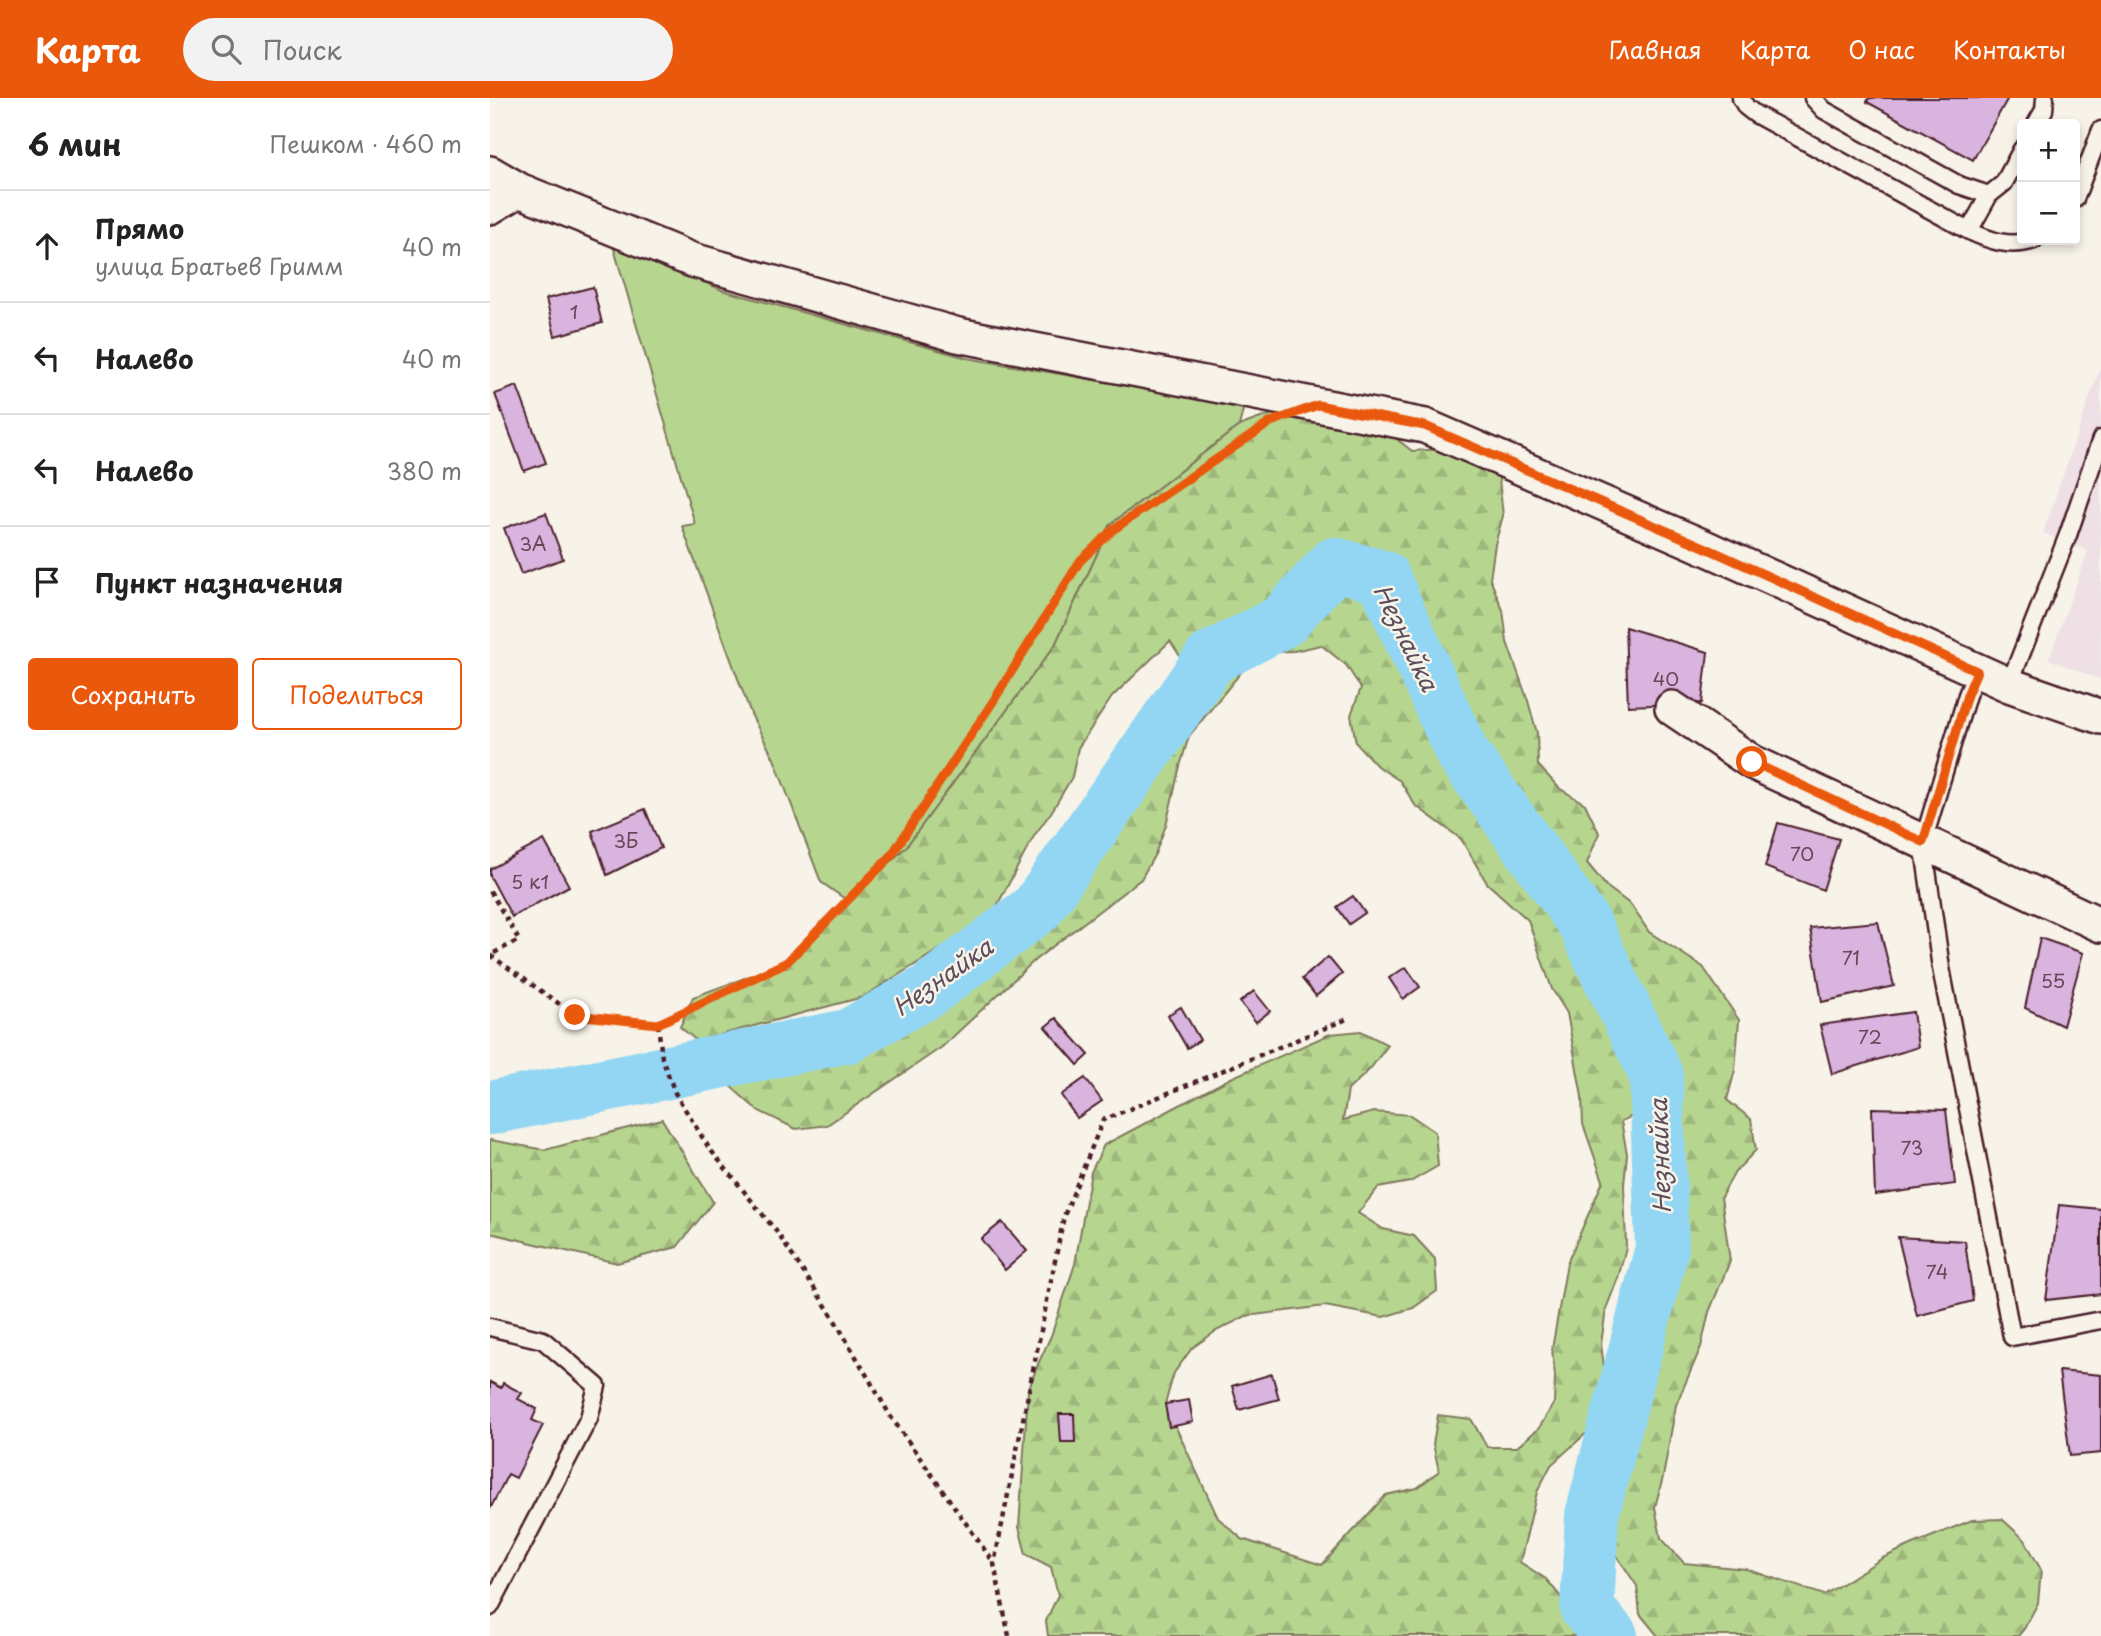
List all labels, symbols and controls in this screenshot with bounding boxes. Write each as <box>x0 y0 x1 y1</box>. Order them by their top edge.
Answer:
search box <box>183 18 673 81</box>
text: Карта <box>35 24 141 74</box>
icon: search <box>207 30 245 68</box>
text: Поиск <box>263 30 342 69</box>
text: Главная <box>1609 31 1702 67</box>
text: Карта <box>1740 31 1810 67</box>
text: О нас <box>1848 31 1915 67</box>
text: Контакты <box>1953 31 2066 67</box>
map controls <box>2017 119 2080 245</box>
button: + <box>2017 119 2080 182</box>
text: 6 мин <box>28 121 122 166</box>
text: Пешком · 460 m <box>270 126 462 161</box>
button: − <box>2017 182 2080 245</box>
text: Прямо <box>95 209 184 248</box>
icon: ahead <box>28 227 66 265</box>
text: 40 m <box>402 229 462 264</box>
text: улица Братьев Гримм <box>95 248 343 283</box>
house number: 1 <box>570 297 578 325</box>
icon: left <box>28 339 66 377</box>
text: Налево <box>95 339 193 378</box>
text: 40 m <box>402 341 462 376</box>
icon: left <box>28 451 66 489</box>
text: Налево <box>95 451 193 490</box>
text: 380 m <box>387 453 462 488</box>
house number: 3А <box>519 529 547 557</box>
icon: arrive <box>28 563 66 601</box>
text: Пункт назначения <box>95 563 343 602</box>
water label: Незнайка <box>1366 577 1449 698</box>
button: Сохранить <box>28 658 238 730</box>
button: Поделиться <box>252 658 462 730</box>
house number: 40 <box>1653 664 1679 692</box>
route start <box>1736 746 1767 777</box>
house number: 3Б <box>614 826 638 854</box>
house number: 70 <box>1790 839 1814 867</box>
house number: 5 к1 <box>511 867 549 895</box>
water label: Незнайка <box>884 928 1000 1024</box>
house number: 71 <box>1842 943 1860 971</box>
house number: 55 <box>2041 966 2065 994</box>
route end <box>559 999 590 1030</box>
house number: 72 <box>1858 1022 1882 1050</box>
water label: Незнайка <box>1639 1097 1679 1214</box>
house number: 73 <box>1901 1133 1923 1161</box>
house number: 74 <box>1926 1257 1948 1285</box>

